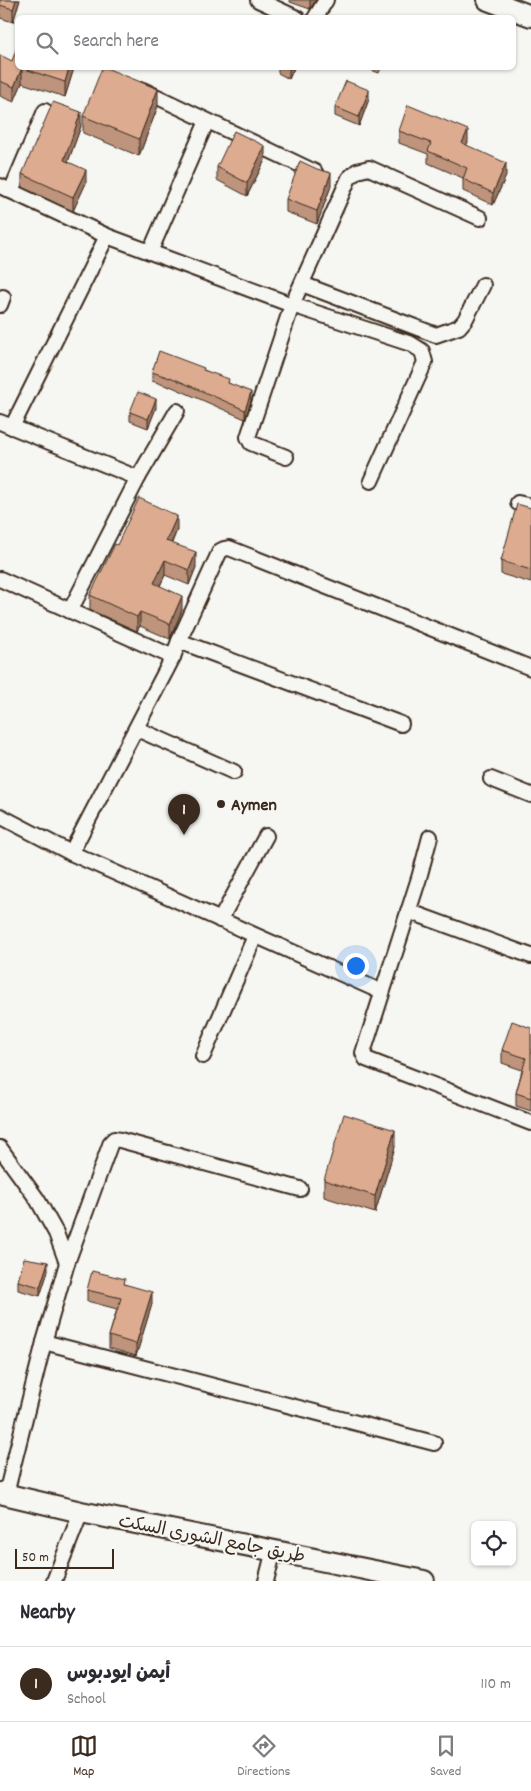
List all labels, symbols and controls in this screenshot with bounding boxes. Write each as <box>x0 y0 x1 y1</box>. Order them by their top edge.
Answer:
search box <box>15 15 516 70</box>
icon: search <box>33 29 61 57</box>
text: Search here <box>73 29 159 56</box>
pin: 1 <box>168 794 200 835</box>
place label: Aymen <box>231 794 277 819</box>
marker: Aymen <box>215 798 227 810</box>
your location <box>343 953 369 979</box>
street label: طريق جامع الشورى السكت <box>116 1510 307 1571</box>
map controls <box>471 1521 516 1566</box>
button: locate <box>471 1521 516 1566</box>
scale bar <box>15 1546 114 1569</box>
text: 50 m <box>22 1548 49 1568</box>
text: Nearby <box>20 1599 75 1629</box>
text: أيمن ايودبوس <box>67 1661 170 1688</box>
text: 1 <box>34 1673 38 1696</box>
text: 110 m <box>481 1673 511 1696</box>
text: School <box>67 1688 106 1711</box>
tab: Map <box>70 1732 98 1782</box>
tab: Directions <box>237 1732 290 1782</box>
tab: Saved <box>430 1732 461 1782</box>

